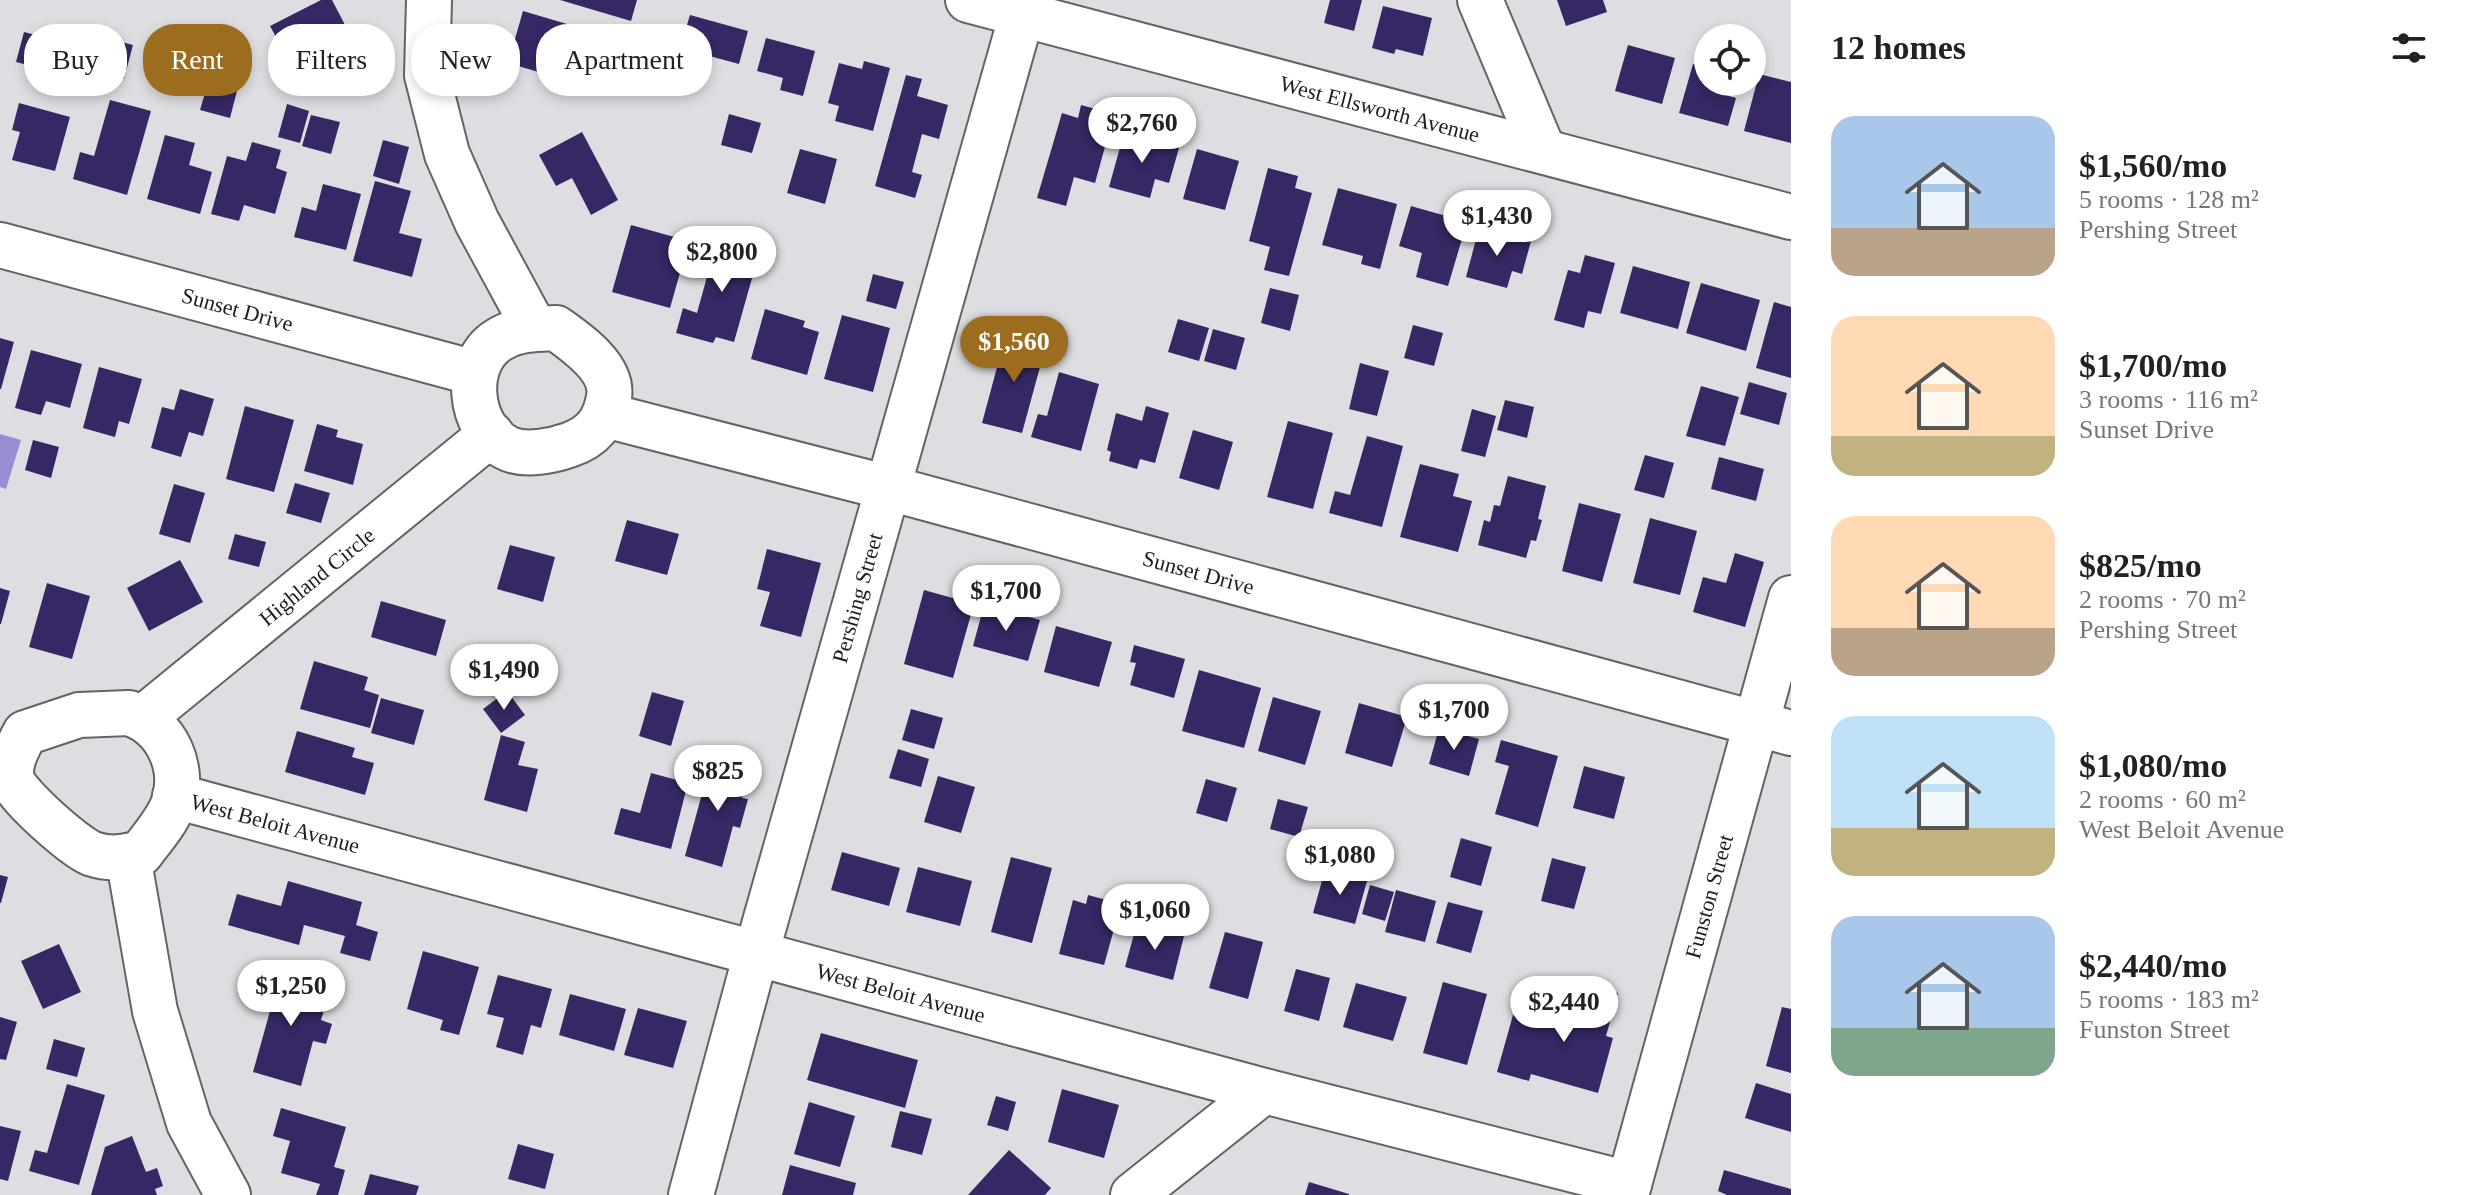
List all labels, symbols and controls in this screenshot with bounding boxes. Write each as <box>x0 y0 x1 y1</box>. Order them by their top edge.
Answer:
chip: Buy <box>24 24 127 96</box>
chip: Rent <box>143 24 252 96</box>
chip: Filters <box>268 24 395 96</box>
chip: New <box>411 24 520 96</box>
chip: Apartment <box>536 24 712 96</box>
map controls <box>1694 24 1766 96</box>
button: locate <box>1694 24 1766 96</box>
icon: filters <box>2387 26 2431 70</box>
text: 12 homes <box>1831 29 1966 66</box>
street label: West Ellsworth Avenue <box>1277 71 1482 147</box>
pin: $2,760 <box>1077 97 1207 165</box>
text: $2,760 <box>1106 108 1178 137</box>
text: $1,560/mo <box>2079 147 2227 184</box>
icon: home <box>1895 148 1991 244</box>
text: 5 rooms · 128 m² <box>2079 185 2259 214</box>
pin: $1,430 <box>1432 190 1562 258</box>
text: $1,430 <box>1461 201 1533 230</box>
text: Pershing Street <box>2079 215 2237 244</box>
pin: $2,800 <box>657 226 787 294</box>
text: $2,800 <box>686 237 758 266</box>
street label: Sunset Drive <box>179 283 296 336</box>
pin: $1,560 <box>949 316 1079 384</box>
text: $1,560 <box>978 327 1050 356</box>
text: $1,700/mo <box>2079 347 2227 384</box>
icon: home <box>1895 348 1991 444</box>
text: 3 rooms · 116 m² <box>2079 385 2258 414</box>
text: Sunset Drive <box>2079 415 2214 444</box>
street label: Highland Circle <box>254 522 379 631</box>
street label: Pershing Street <box>827 530 888 666</box>
street label: Sunset Drive <box>1140 546 1257 600</box>
text: $825/mo <box>2079 547 2202 584</box>
icon: home <box>1895 548 1991 644</box>
pin: $1,700 <box>941 565 1071 633</box>
text: $1,700 <box>970 576 1042 605</box>
text: 2 rooms · 70 m² <box>2079 585 2246 614</box>
text: Pershing Street <box>2079 615 2237 644</box>
pin: $1,490 <box>439 644 569 712</box>
text: $1,490 <box>468 655 540 684</box>
pin: $1,700 <box>1389 684 1519 752</box>
text: $1,700 <box>1418 695 1490 724</box>
pin: $825 <box>671 745 765 813</box>
text: $1,080/mo <box>2079 747 2227 784</box>
icon: home <box>1895 748 1991 844</box>
text: $825 <box>692 756 744 785</box>
text: 2 rooms · 60 m² <box>2079 785 2246 814</box>
street label: West Beloit Avenue <box>188 789 362 858</box>
text: West Beloit Avenue <box>2079 815 2284 844</box>
pin: $1,080 <box>1275 829 1405 897</box>
street label: Funston Street <box>1680 831 1738 961</box>
text: $1,080 <box>1304 840 1376 869</box>
pin: $1,060 <box>1090 884 1220 952</box>
text: $1,060 <box>1119 895 1191 924</box>
text: $2,440/mo <box>2079 947 2227 984</box>
icon: home <box>1895 948 1991 1044</box>
street label: West Beloit Avenue <box>814 958 988 1028</box>
pin: $1,250 <box>226 960 356 1028</box>
text: $1,250 <box>255 971 327 1000</box>
pin: $2,440 <box>1499 976 1629 1044</box>
text: 5 rooms · 183 m² <box>2079 985 2259 1014</box>
text: $2,440 <box>1528 987 1600 1016</box>
text: Funston Street <box>2079 1015 2230 1044</box>

